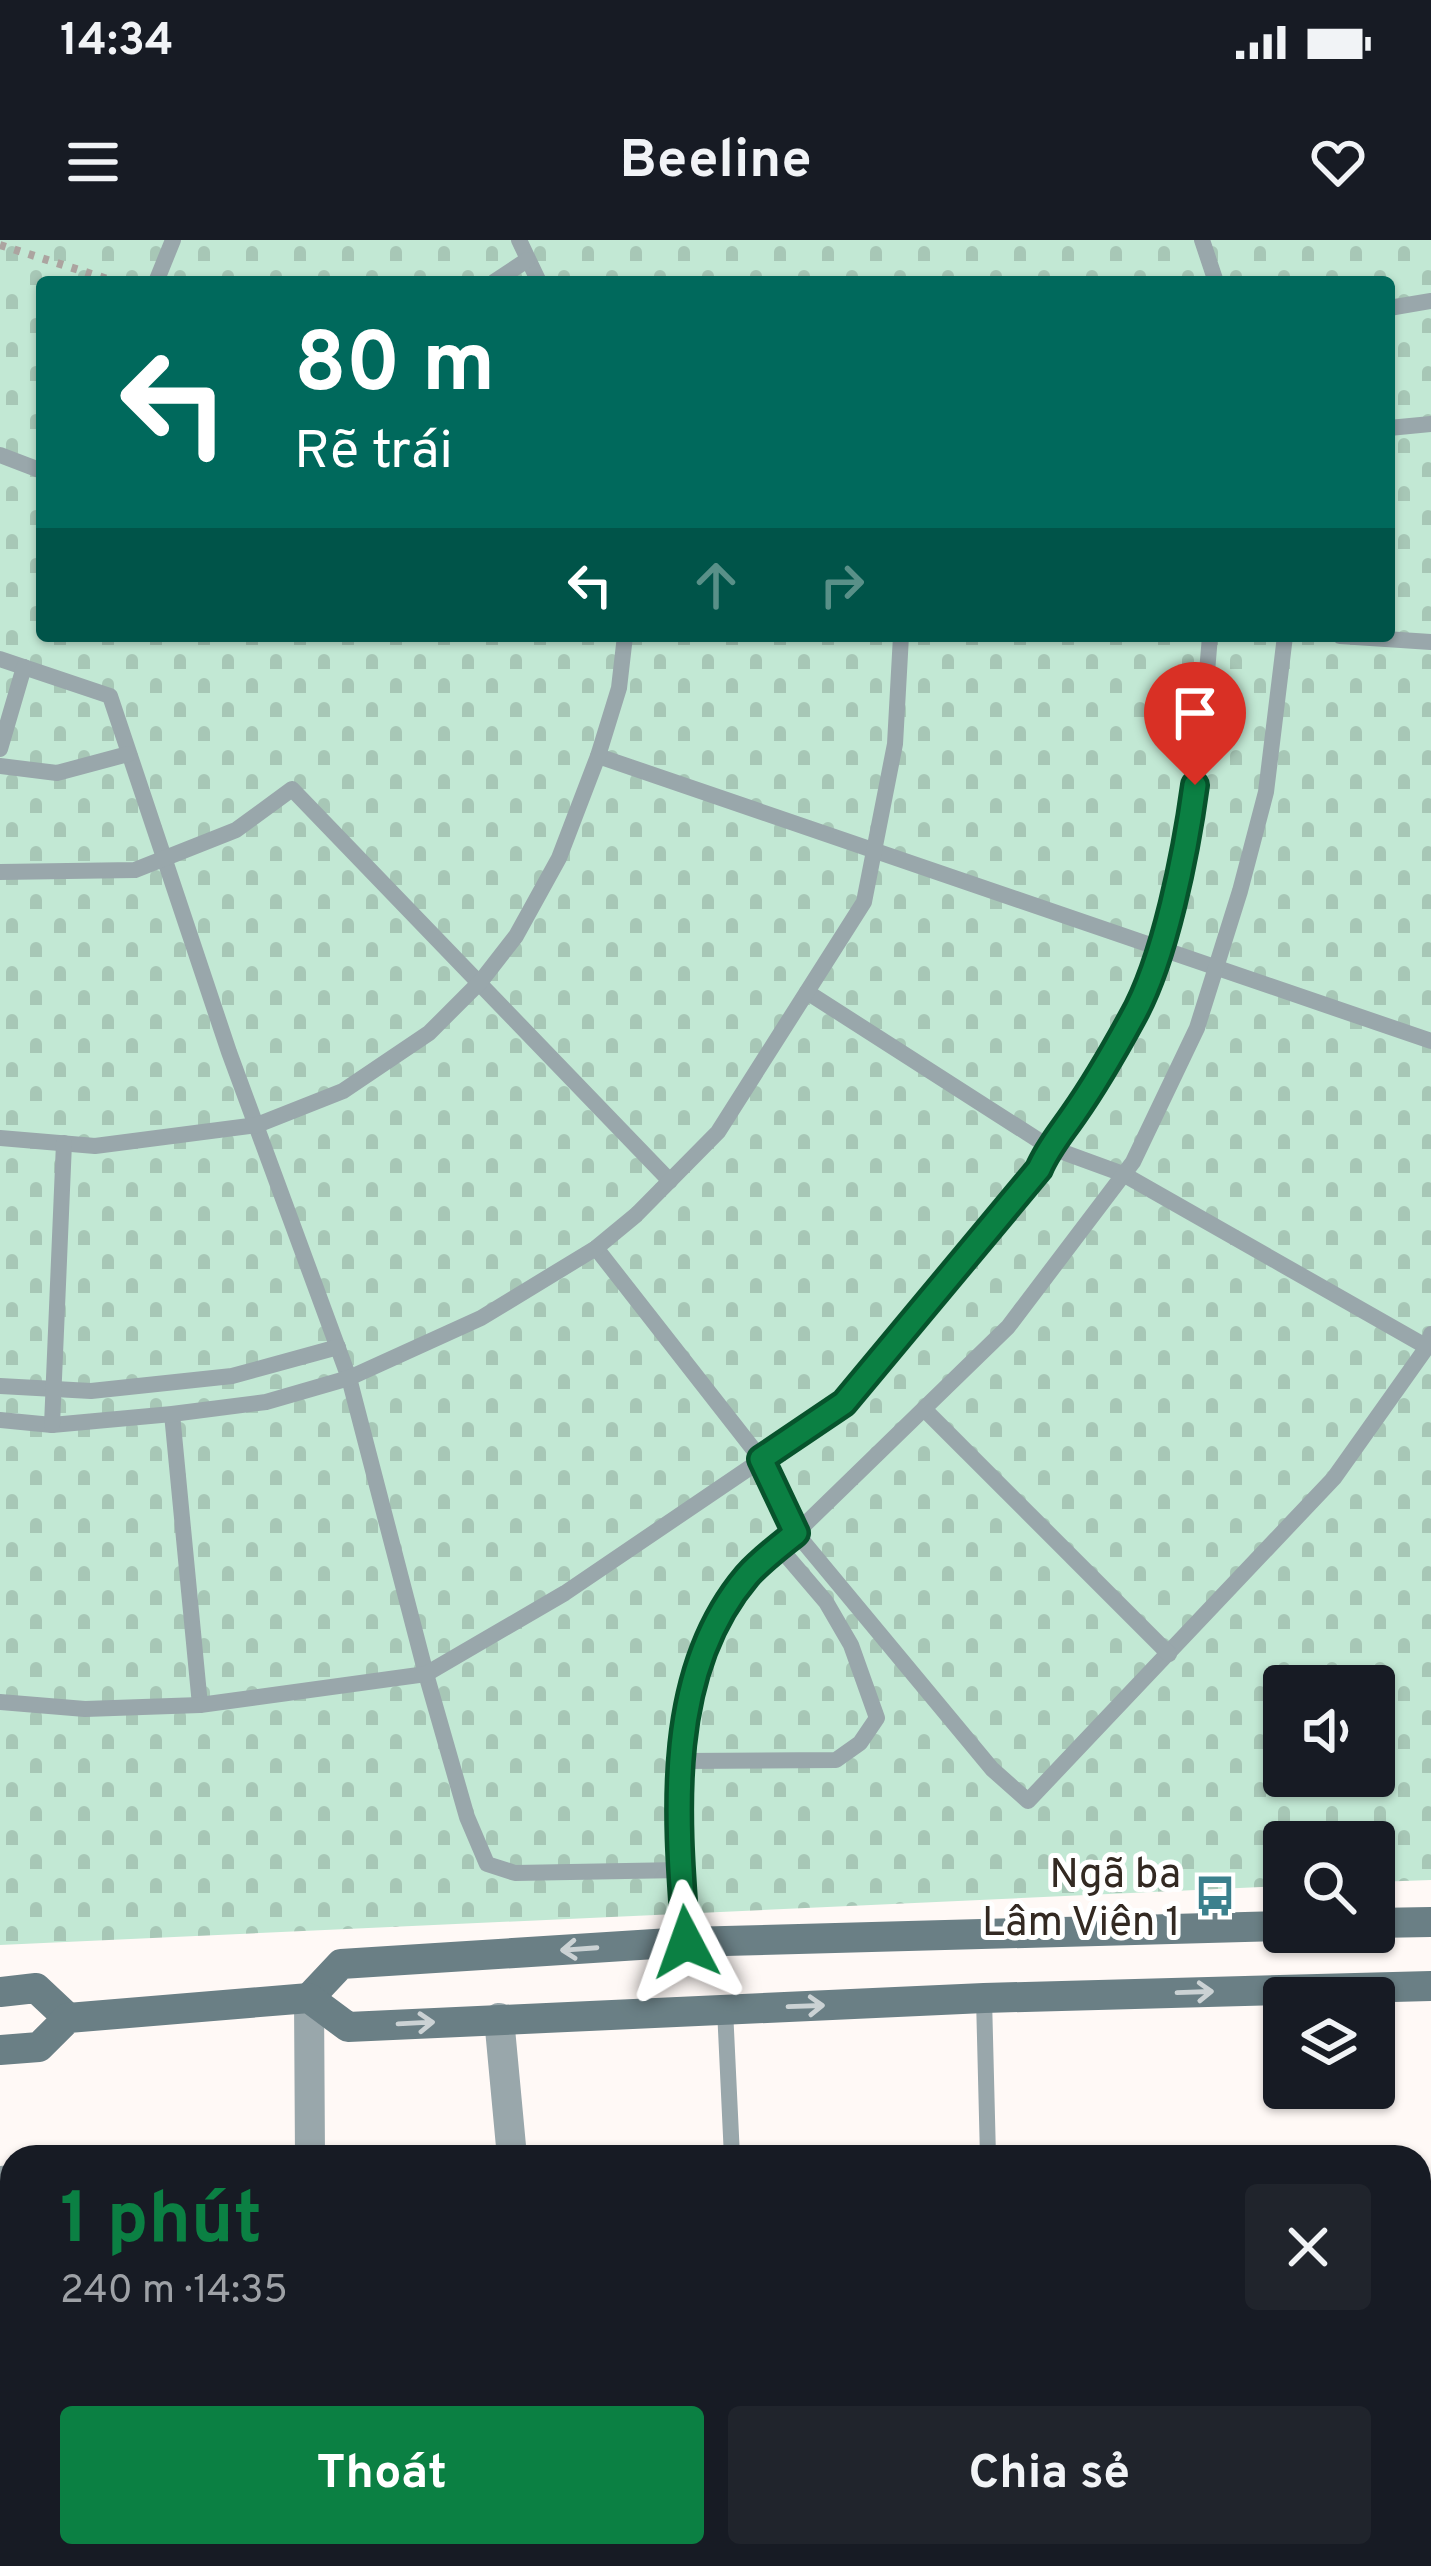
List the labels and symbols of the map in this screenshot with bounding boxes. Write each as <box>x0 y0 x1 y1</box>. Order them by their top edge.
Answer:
pin <box>1144 662 1246 785</box>
place label: Ngã ba Lâm Viên 1 <box>982 1850 1181 1951</box>
bus stop icon: Ngã ba Lâm Viên 1 <box>1192 1873 1238 1919</box>
position arrow <box>623 1879 749 2005</box>
one-way arrow <box>560 1937 599 1960</box>
one-way arrow <box>1175 1981 1214 2004</box>
one-way arrow <box>786 1994 825 2017</box>
one-way arrow <box>396 2011 435 2034</box>

